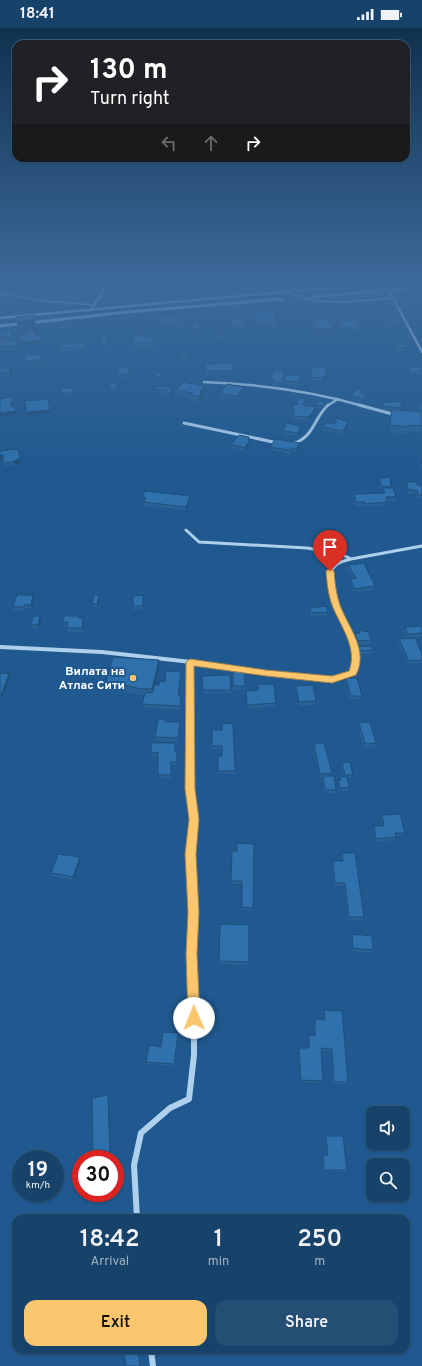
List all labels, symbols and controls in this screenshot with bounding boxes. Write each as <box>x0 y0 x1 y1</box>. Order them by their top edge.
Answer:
text: 18:41 <box>20 5 55 24</box>
text: 130 m <box>90 53 168 89</box>
icon: right <box>24 56 76 108</box>
text: Turn right <box>90 88 170 111</box>
icon: left <box>158 132 180 154</box>
icon: ahead <box>200 132 222 154</box>
icon: right <box>242 132 264 154</box>
pin <box>313 530 347 571</box>
icon: arrive <box>319 536 341 558</box>
place label: Вилата на Атлас Сити <box>59 664 125 694</box>
marker: Вилата на Атлас Сити <box>128 673 138 683</box>
position arrow <box>173 997 215 1039</box>
map controls <box>366 1106 410 1202</box>
button: sound <box>366 1106 410 1150</box>
speed limit sign: 30 <box>72 1150 124 1202</box>
text: 19 <box>28 1158 48 1184</box>
button: search <box>366 1158 410 1202</box>
text: km/h <box>26 1179 50 1192</box>
text: 18:42 <box>80 1225 140 1255</box>
text: 1 <box>214 1225 223 1255</box>
text: 250 <box>297 1225 342 1255</box>
text: Arrival <box>90 1254 129 1270</box>
text: min <box>208 1254 229 1270</box>
text: m <box>314 1254 325 1270</box>
button: Exit <box>24 1300 207 1346</box>
button: Share <box>215 1300 398 1346</box>

